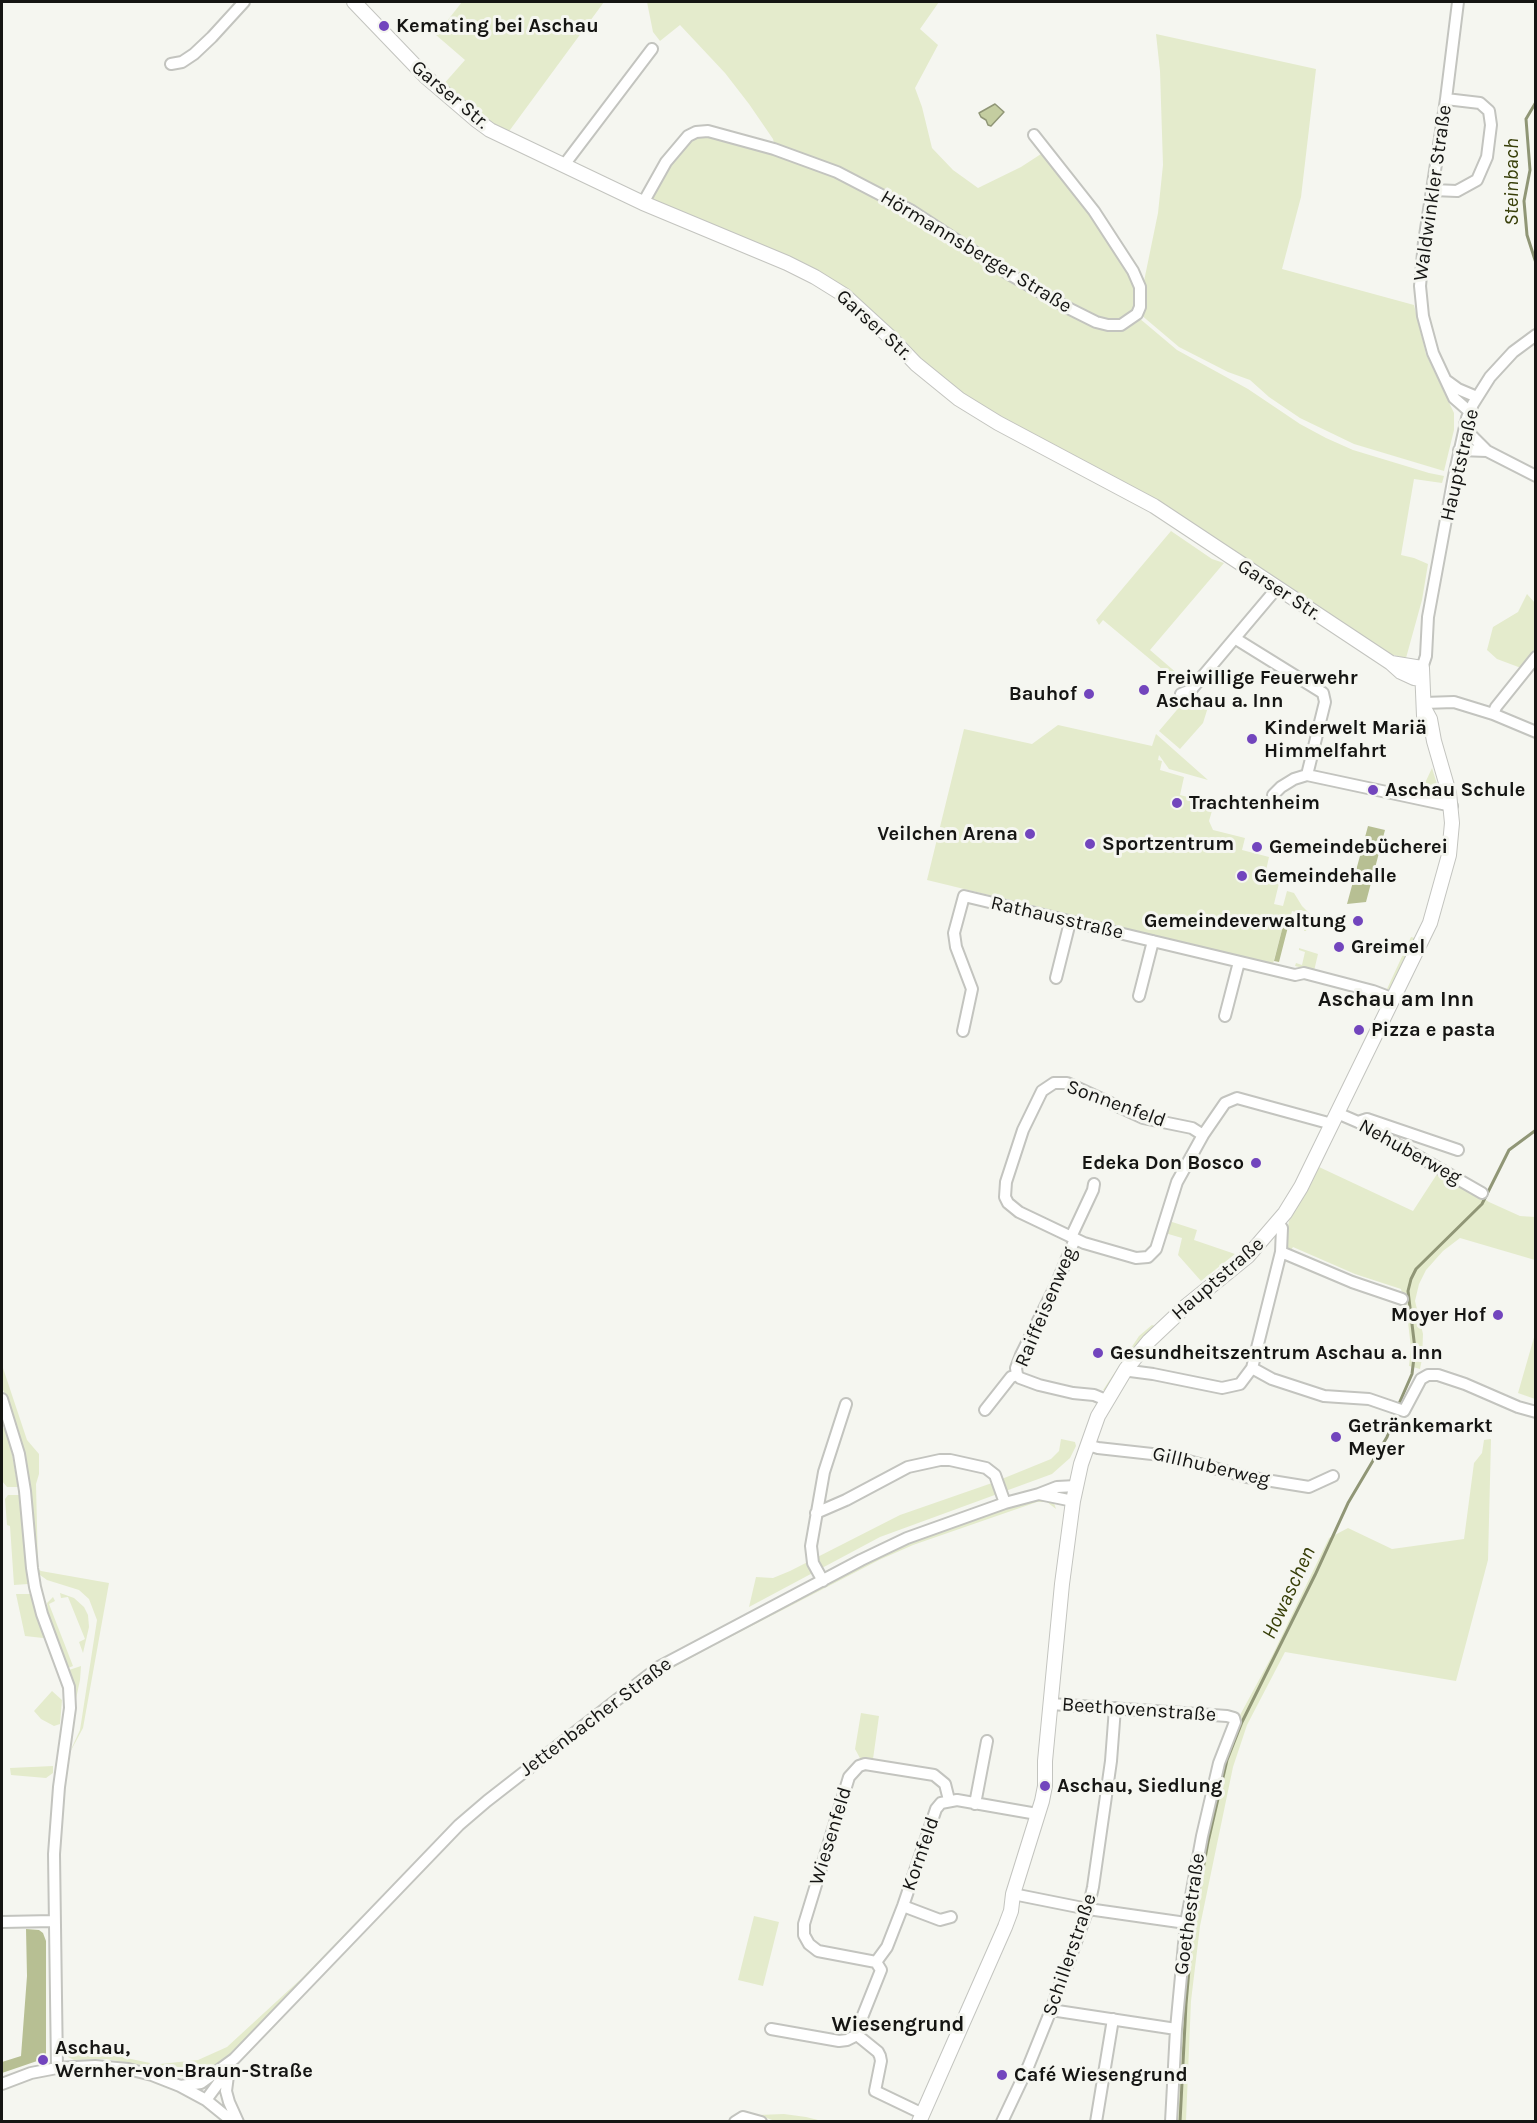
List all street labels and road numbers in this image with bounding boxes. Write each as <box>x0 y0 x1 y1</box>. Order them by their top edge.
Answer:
street label: Garser Str. <box>406 56 494 134</box>
street label: Waldwinkler Straße <box>1409 103 1457 283</box>
street label: Hörmannsberger Straße <box>876 185 1076 319</box>
street label: Garser Str. <box>831 285 917 365</box>
street label: Hauptstraße <box>1435 407 1485 523</box>
street label: Garser Str. <box>1233 554 1325 626</box>
street label: Rathausstraße <box>988 891 1126 945</box>
street label: Sonnenfeld <box>1063 1075 1169 1133</box>
street label: Nehuberweg <box>1355 1114 1465 1190</box>
street label: Hauptstraße <box>1167 1232 1269 1326</box>
street label: Raiffeisenweg <box>1010 1243 1082 1371</box>
street label: Gillhuberweg <box>1150 1442 1272 1492</box>
street label: Jettenbacher Straße <box>515 1652 677 1782</box>
street label: Beethovenstraße <box>1061 1693 1217 1727</box>
street label: Wiesenfeld <box>805 1784 857 1888</box>
street label: Kornfeld <box>897 1814 945 1894</box>
street label: Goethestraße <box>1170 1852 1210 1976</box>
street label: Schillerstraße <box>1038 1891 1102 2019</box>

